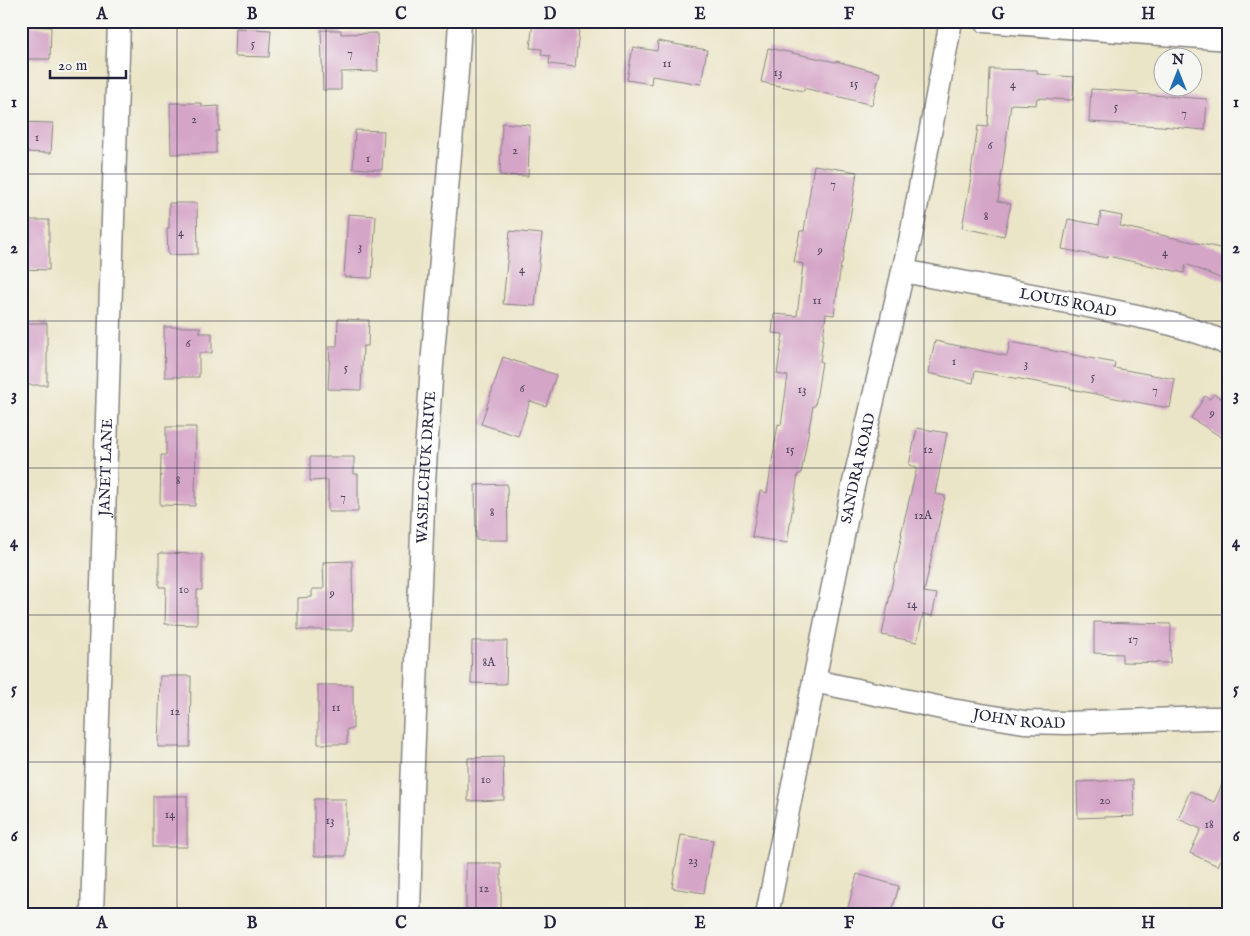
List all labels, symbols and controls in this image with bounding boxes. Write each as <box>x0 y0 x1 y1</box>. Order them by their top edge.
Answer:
text: A <box>96 5 109 25</box>
text: B <box>247 5 258 25</box>
text: C <box>395 5 407 25</box>
text: D <box>544 5 557 25</box>
text: E <box>694 5 706 25</box>
text: F <box>844 5 855 25</box>
text: G <box>992 5 1005 25</box>
text: H <box>1141 5 1155 25</box>
house number: 5 <box>251 36 256 51</box>
house number: 7 <box>347 46 353 61</box>
scale bar <box>50 48 126 80</box>
north arrow <box>1152 48 1202 98</box>
text: N <box>1171 51 1184 69</box>
text: 20 m <box>58 56 88 75</box>
house number: 11 <box>663 56 671 71</box>
house number: 13 <box>774 65 782 80</box>
house number: 15 <box>850 76 859 91</box>
house number: 4 <box>1010 77 1016 92</box>
text: 1 <box>11 93 17 113</box>
text: 1 <box>1233 93 1239 113</box>
house number: 5 <box>1114 99 1119 114</box>
house number: 7 <box>1181 106 1187 121</box>
house number: 2 <box>191 112 197 127</box>
house number: 1 <box>35 130 39 145</box>
house number: 6 <box>987 138 993 153</box>
house number: 2 <box>512 143 518 158</box>
house number: 1 <box>366 151 370 166</box>
house number: 7 <box>830 177 836 192</box>
house number: 8 <box>984 209 989 224</box>
house number: 4 <box>178 225 184 240</box>
text: 2 <box>10 239 18 259</box>
house number: 3 <box>358 239 362 254</box>
text: 2 <box>1232 239 1240 259</box>
house number: 9 <box>816 243 823 258</box>
house number: 4 <box>1162 245 1168 260</box>
house number: 4 <box>519 262 525 277</box>
street label: LOUIS ROAD <box>1018 284 1118 322</box>
house number: 11 <box>813 293 821 308</box>
house number: 6 <box>185 336 191 351</box>
house number: 1 <box>952 354 956 369</box>
house number: 3 <box>1024 356 1028 371</box>
house number: 5 <box>344 360 349 375</box>
house number: 5 <box>1091 369 1096 384</box>
house number: 6 <box>519 381 525 396</box>
house number: 13 <box>798 382 806 397</box>
house number: 7 <box>1152 383 1158 398</box>
text: 3 <box>11 386 17 406</box>
text: 3 <box>1233 386 1239 406</box>
street label: WASELCHUK DRIVE <box>413 390 440 544</box>
house number: 9 <box>1208 406 1215 421</box>
street label: SANDRA ROAD <box>837 411 880 525</box>
street label: JANET LANE <box>95 418 117 518</box>
house number: 15 <box>786 442 795 457</box>
house number: 12 <box>923 442 933 457</box>
house number: 8 <box>176 473 181 488</box>
house number: 7 <box>340 490 346 505</box>
house number: 8 <box>490 505 495 520</box>
house number: 12A <box>914 508 933 523</box>
text: 4 <box>10 533 19 553</box>
text: 4 <box>1232 533 1241 553</box>
house number: 10 <box>179 582 189 597</box>
house number: 9 <box>328 586 335 601</box>
house number: 14 <box>907 597 917 612</box>
house number: 17 <box>1128 632 1138 647</box>
house number: 8A <box>483 655 496 670</box>
text: 5 <box>11 680 17 700</box>
text: 5 <box>1233 680 1239 700</box>
house number: 11 <box>332 700 340 715</box>
house number: 12 <box>170 704 180 719</box>
street label: JOHN ROAD <box>970 704 1066 733</box>
house number: 10 <box>481 772 491 787</box>
house number: 20 <box>1099 793 1111 808</box>
house number: 14 <box>165 807 175 822</box>
house number: 13 <box>326 813 334 828</box>
house number: 18 <box>1204 817 1214 832</box>
text: 6 <box>11 827 19 847</box>
text: 6 <box>1233 827 1241 847</box>
house number: 23 <box>688 853 698 868</box>
house number: 12 <box>479 881 489 896</box>
text: A <box>96 914 109 934</box>
text: B <box>247 914 258 934</box>
text: C <box>395 914 407 934</box>
text: D <box>544 914 557 934</box>
text: E <box>694 914 706 934</box>
text: F <box>844 914 855 934</box>
text: G <box>992 914 1005 934</box>
text: H <box>1141 914 1155 934</box>

